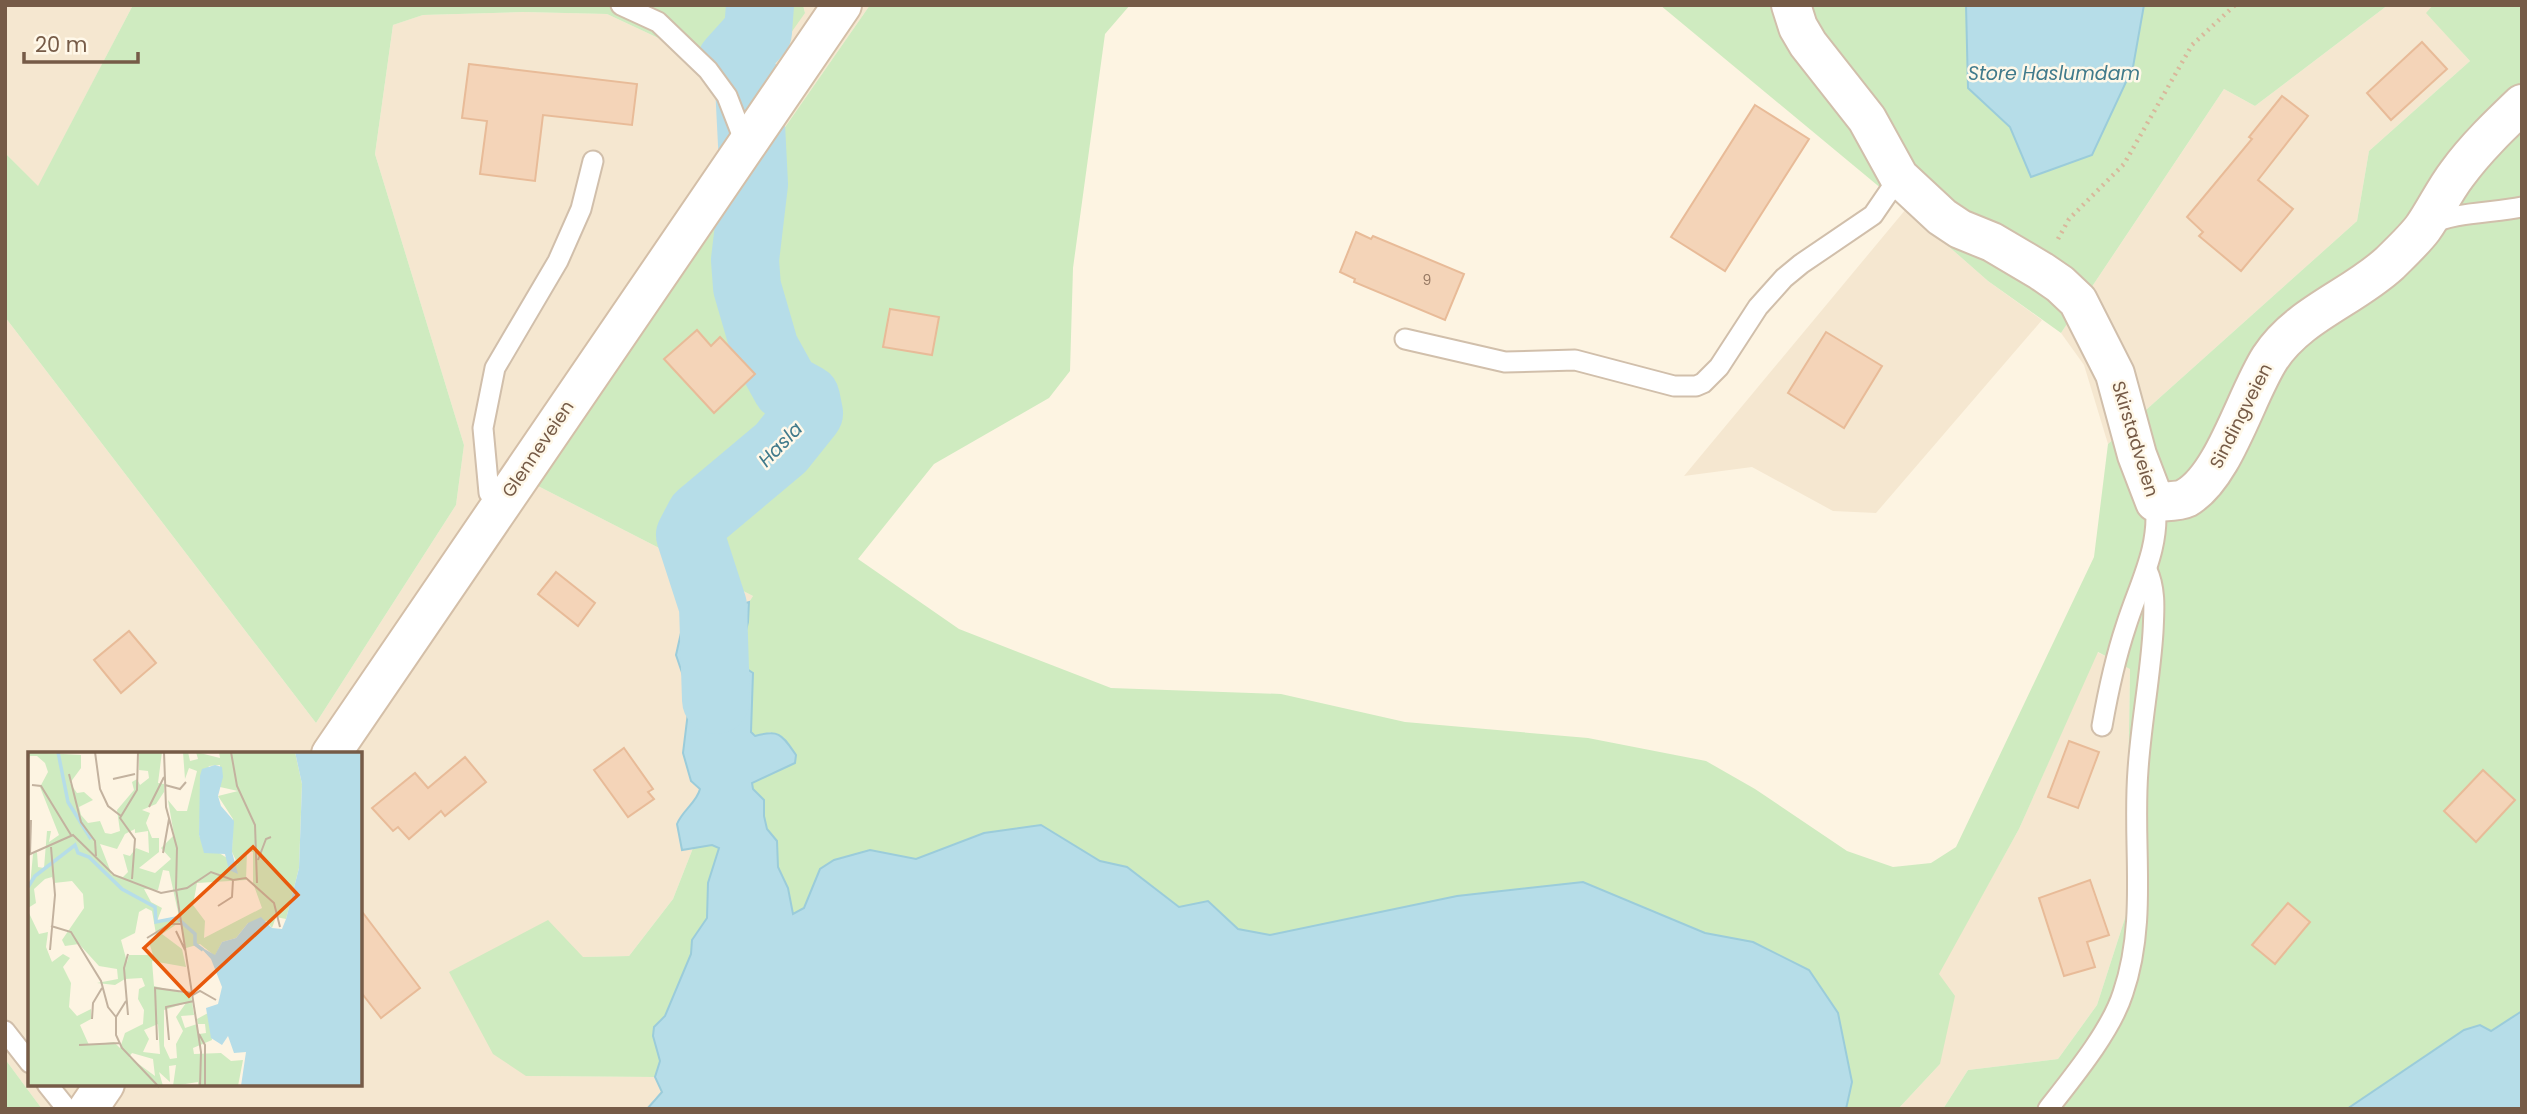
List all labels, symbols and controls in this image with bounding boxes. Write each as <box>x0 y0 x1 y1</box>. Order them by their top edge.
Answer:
scale bar <box>24 21 138 65</box>
text: 20 m <box>35 30 88 59</box>
water label: Store Haslumdam <box>1968 60 2140 87</box>
house number: 9 <box>1423 270 1431 290</box>
street label: Sindingveien <box>2203 359 2278 473</box>
street label: Skirstadveien <box>2106 378 2165 500</box>
street label: Glenneveien <box>496 395 579 502</box>
water label: Hasla <box>752 416 809 473</box>
inset map <box>28 752 362 1086</box>

